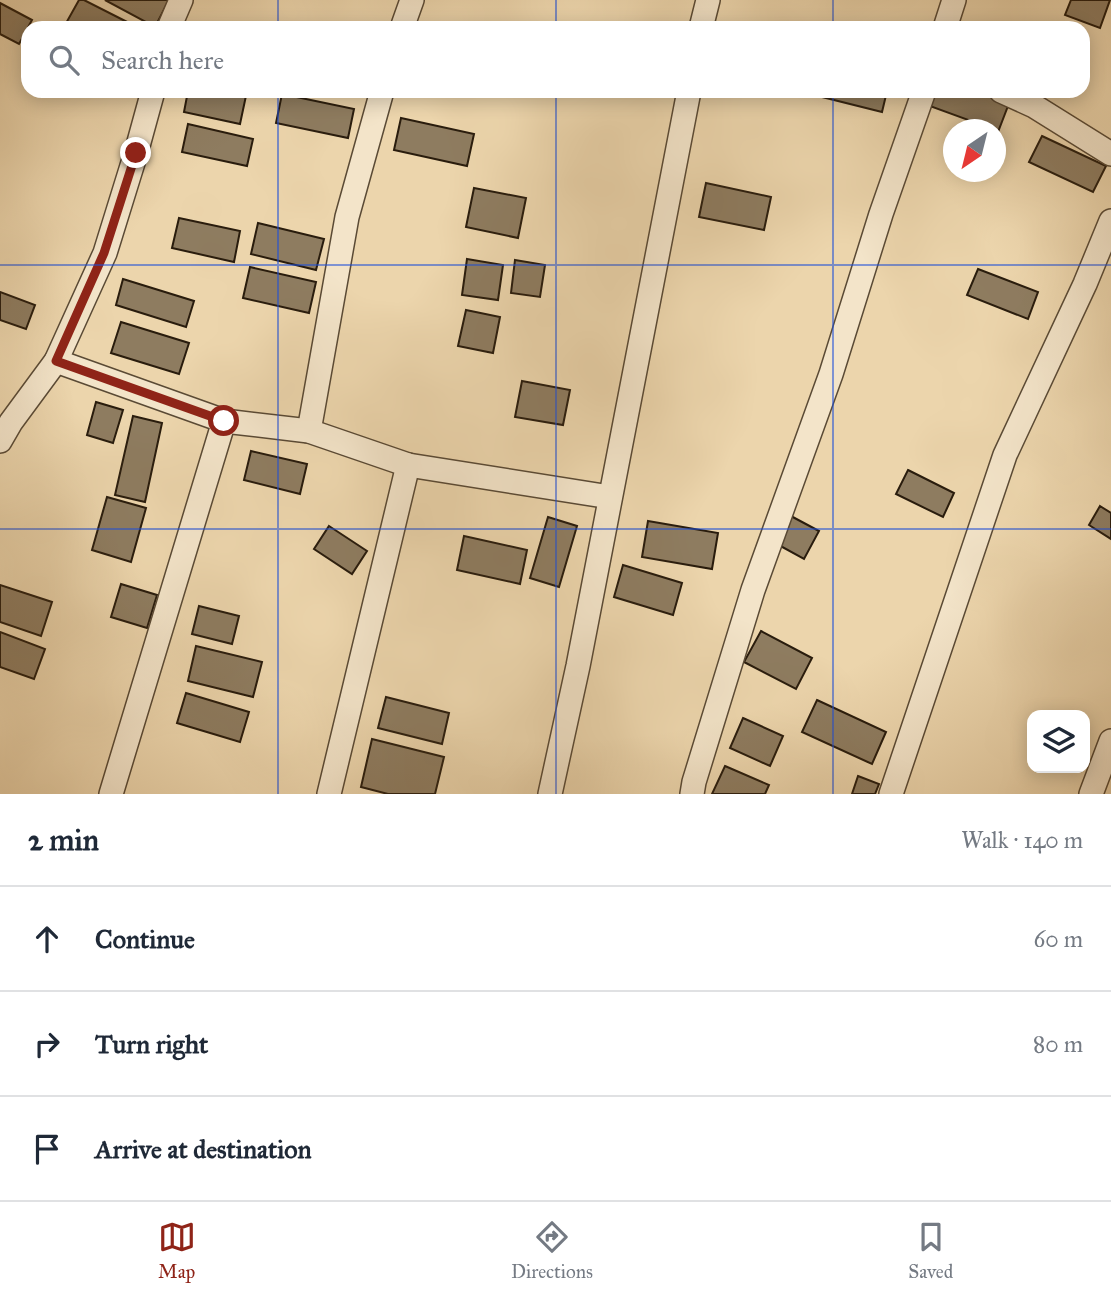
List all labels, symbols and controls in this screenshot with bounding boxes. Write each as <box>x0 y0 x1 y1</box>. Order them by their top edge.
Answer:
search box <box>21 21 1090 98</box>
icon: search <box>45 41 83 79</box>
text: Search here <box>101 44 224 76</box>
north arrow <box>943 119 1006 182</box>
route end <box>120 137 151 168</box>
route start <box>208 405 239 436</box>
map controls <box>1027 710 1090 773</box>
button: layers <box>1027 710 1090 773</box>
text: 2 min <box>28 822 99 858</box>
text: Walk · 140 m <box>961 826 1083 854</box>
icon: ahead <box>28 920 66 958</box>
text: Continue <box>95 923 195 955</box>
text: 60 m <box>1034 925 1083 953</box>
icon: right <box>28 1025 66 1063</box>
text: Turn right <box>95 1028 208 1060</box>
text: 80 m <box>1033 1030 1083 1058</box>
icon: arrive <box>28 1130 66 1168</box>
text: Arrive at destination <box>95 1133 312 1165</box>
tab: Map <box>158 1218 196 1283</box>
tab: Directions <box>511 1218 593 1283</box>
tab: Saved <box>908 1218 953 1283</box>

